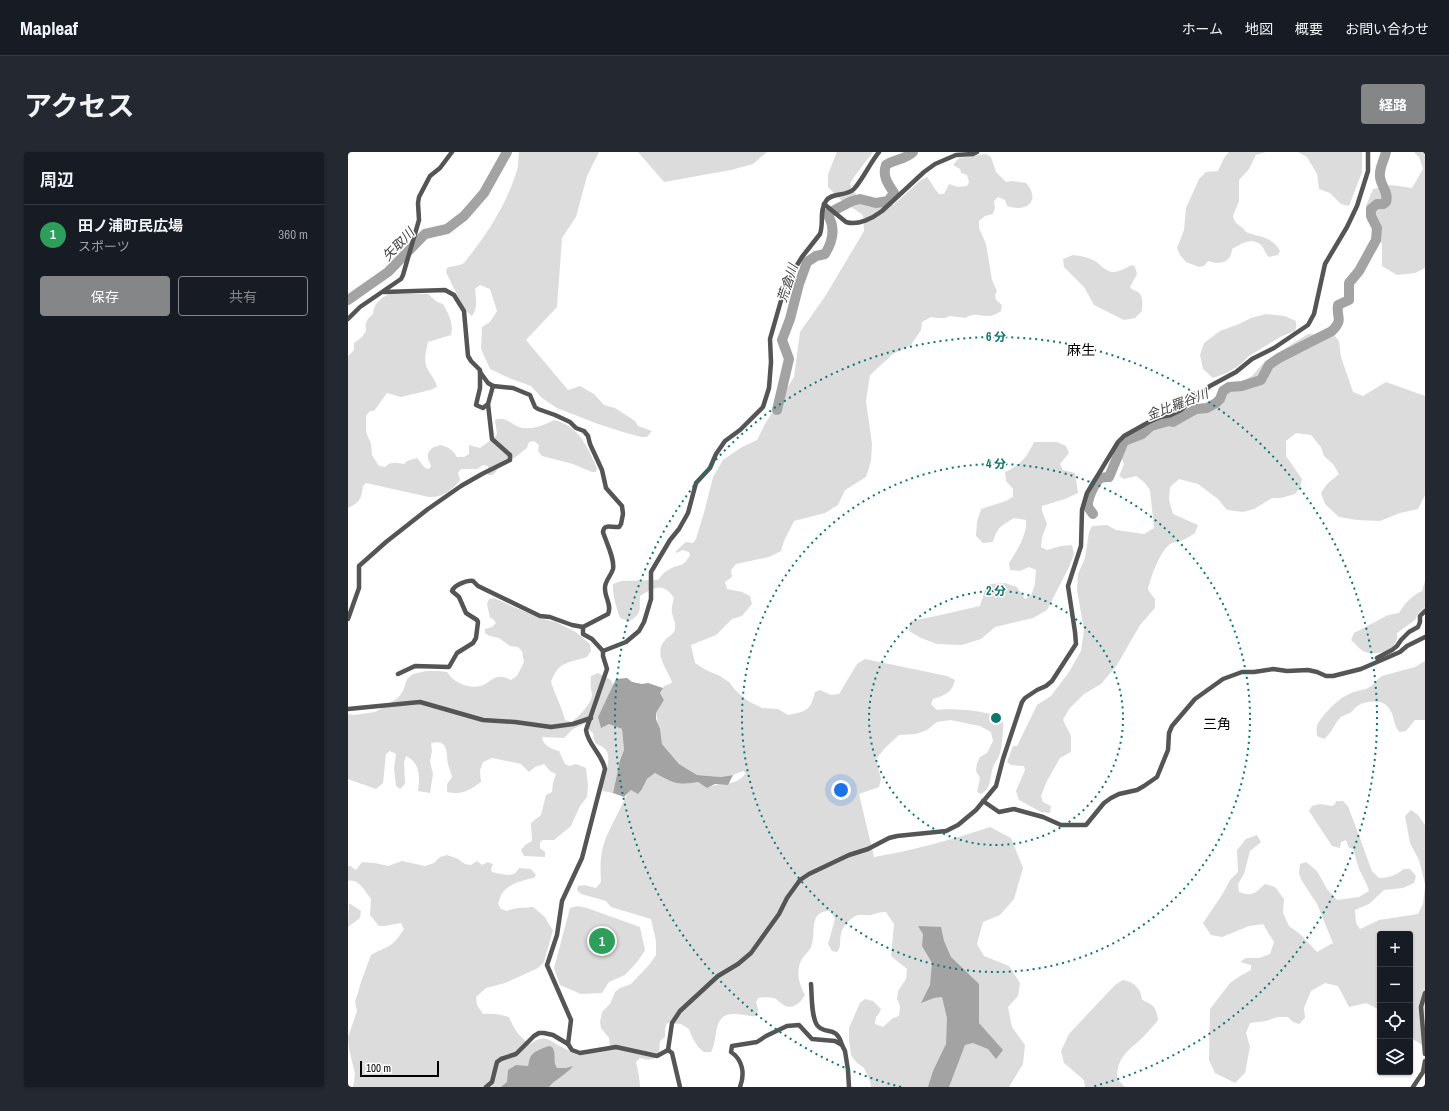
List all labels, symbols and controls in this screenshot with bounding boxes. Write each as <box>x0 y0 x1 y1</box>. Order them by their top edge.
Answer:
text: Mapleaf <box>20 15 78 41</box>
text: ホーム <box>1181 20 1223 38</box>
text: 地図 <box>1245 20 1273 38</box>
text: 概要 <box>1295 20 1323 38</box>
text: お問い合わせ <box>1345 20 1429 38</box>
button: 経路 <box>1361 84 1425 124</box>
text: アクセス <box>24 87 135 125</box>
text: 周辺 <box>40 168 74 191</box>
text: 田ノ浦町民広場 <box>78 215 183 236</box>
water label: 矢取川 <box>379 223 419 264</box>
text: 1 <box>50 226 56 243</box>
text: 360 m <box>278 226 308 243</box>
text: スポーツ <box>78 238 130 255</box>
water label: 荒倉川 <box>773 260 802 304</box>
button: 保存 <box>40 276 170 316</box>
button: 共有 <box>178 276 308 316</box>
text: 6 分 <box>986 329 1006 345</box>
district label: 麻生 <box>1067 341 1095 359</box>
water label: 金比羅谷川 <box>1144 384 1212 424</box>
text: 4 分 <box>986 456 1006 472</box>
text: 2 分 <box>986 583 1006 599</box>
centre of rings <box>989 711 1003 725</box>
district label: 三角 <box>1203 715 1231 733</box>
your location <box>831 780 851 800</box>
pin: 1 <box>589 926 615 956</box>
map controls <box>1377 931 1413 1075</box>
button: + <box>1377 931 1413 967</box>
button: − <box>1377 967 1413 1003</box>
button: locate <box>1377 1003 1413 1039</box>
button: layers <box>1377 1039 1413 1075</box>
scale bar <box>360 1059 439 1078</box>
text: 100 m <box>366 1061 391 1075</box>

